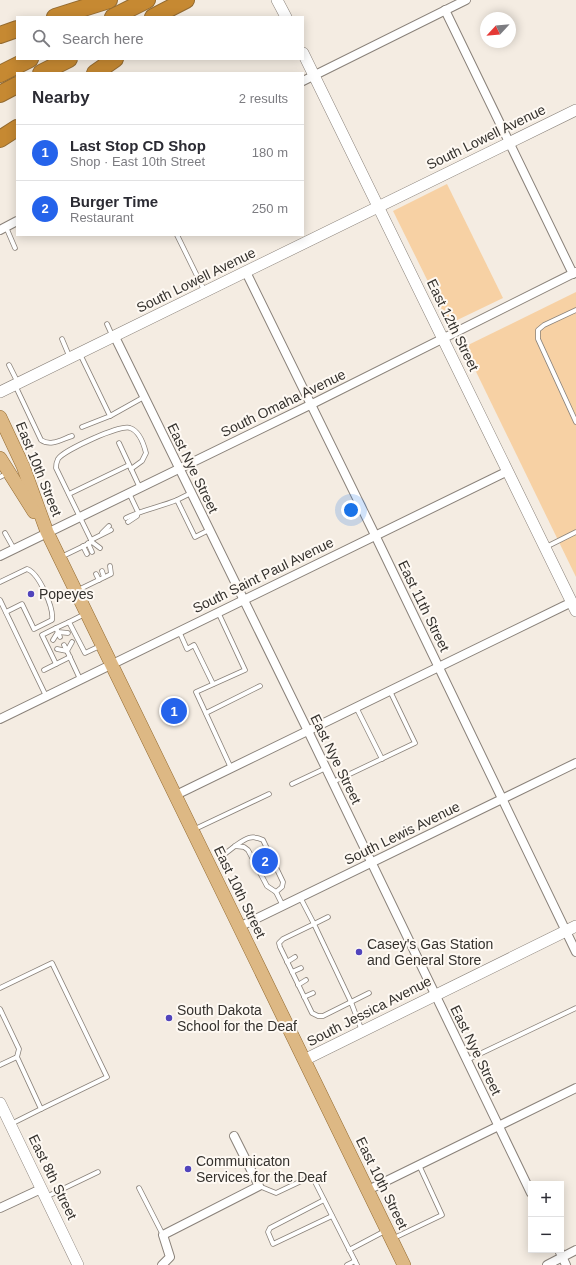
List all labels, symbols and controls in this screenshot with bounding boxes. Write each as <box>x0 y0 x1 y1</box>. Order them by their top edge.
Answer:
north arrow <box>480 12 516 48</box>
search box <box>16 16 304 60</box>
icon: search <box>30 27 52 49</box>
text: Search here <box>62 30 144 47</box>
text: Nearby <box>32 88 90 107</box>
text: 2 results <box>239 91 288 106</box>
street label: South Lowell Avenue <box>424 101 548 173</box>
text: Last Stop CD Shop <box>70 137 206 154</box>
text: 1 <box>41 145 49 160</box>
text: 180 m <box>252 145 288 160</box>
text: Shop · East 10th Street <box>70 154 205 169</box>
text: Burger Time <box>70 193 158 210</box>
text: 2 <box>41 201 49 216</box>
text: 250 m <box>252 201 288 216</box>
text: Restaurant <box>70 210 134 225</box>
street label: South Lowell Avenue <box>134 244 258 316</box>
street label: East 12th Street <box>424 276 482 374</box>
street label: South Omaha Avenue <box>218 366 348 440</box>
street label: East 10th Street <box>13 419 65 519</box>
street label: East Nye Street <box>164 420 222 516</box>
your location <box>341 500 361 520</box>
street label: South Saint Paul Avenue <box>190 534 336 616</box>
street label: East 11th Street <box>395 558 453 654</box>
place label: Popeyes <box>39 586 93 602</box>
marker: Popeyes <box>26 589 36 599</box>
pin: 1 <box>161 696 187 726</box>
street label: East Nye Street <box>307 711 365 807</box>
street label: South Lewis Avenue <box>342 798 463 868</box>
street label: East 10th Street <box>211 843 269 941</box>
pin: 2 <box>252 846 278 876</box>
place label: Casey's Gas Station and General Store <box>367 936 493 968</box>
marker: Casey's Gas Station and General Store <box>354 947 364 957</box>
street label: South Jessica Avenue <box>304 973 434 1049</box>
place label: South Dakota School for the Deaf <box>177 1002 297 1034</box>
street label: East Nye Street <box>447 1002 505 1098</box>
marker: South Dakota School for the Deaf <box>164 1013 174 1023</box>
street label: East 8th Street <box>26 1132 81 1222</box>
street label: East 10th Street <box>353 1134 411 1232</box>
place label: Communicaton Services for the Deaf <box>196 1153 327 1185</box>
marker: Communicaton Services for the Deaf <box>183 1164 193 1174</box>
map controls <box>528 1181 564 1253</box>
button: + <box>528 1181 564 1217</box>
button: − <box>528 1217 564 1253</box>

